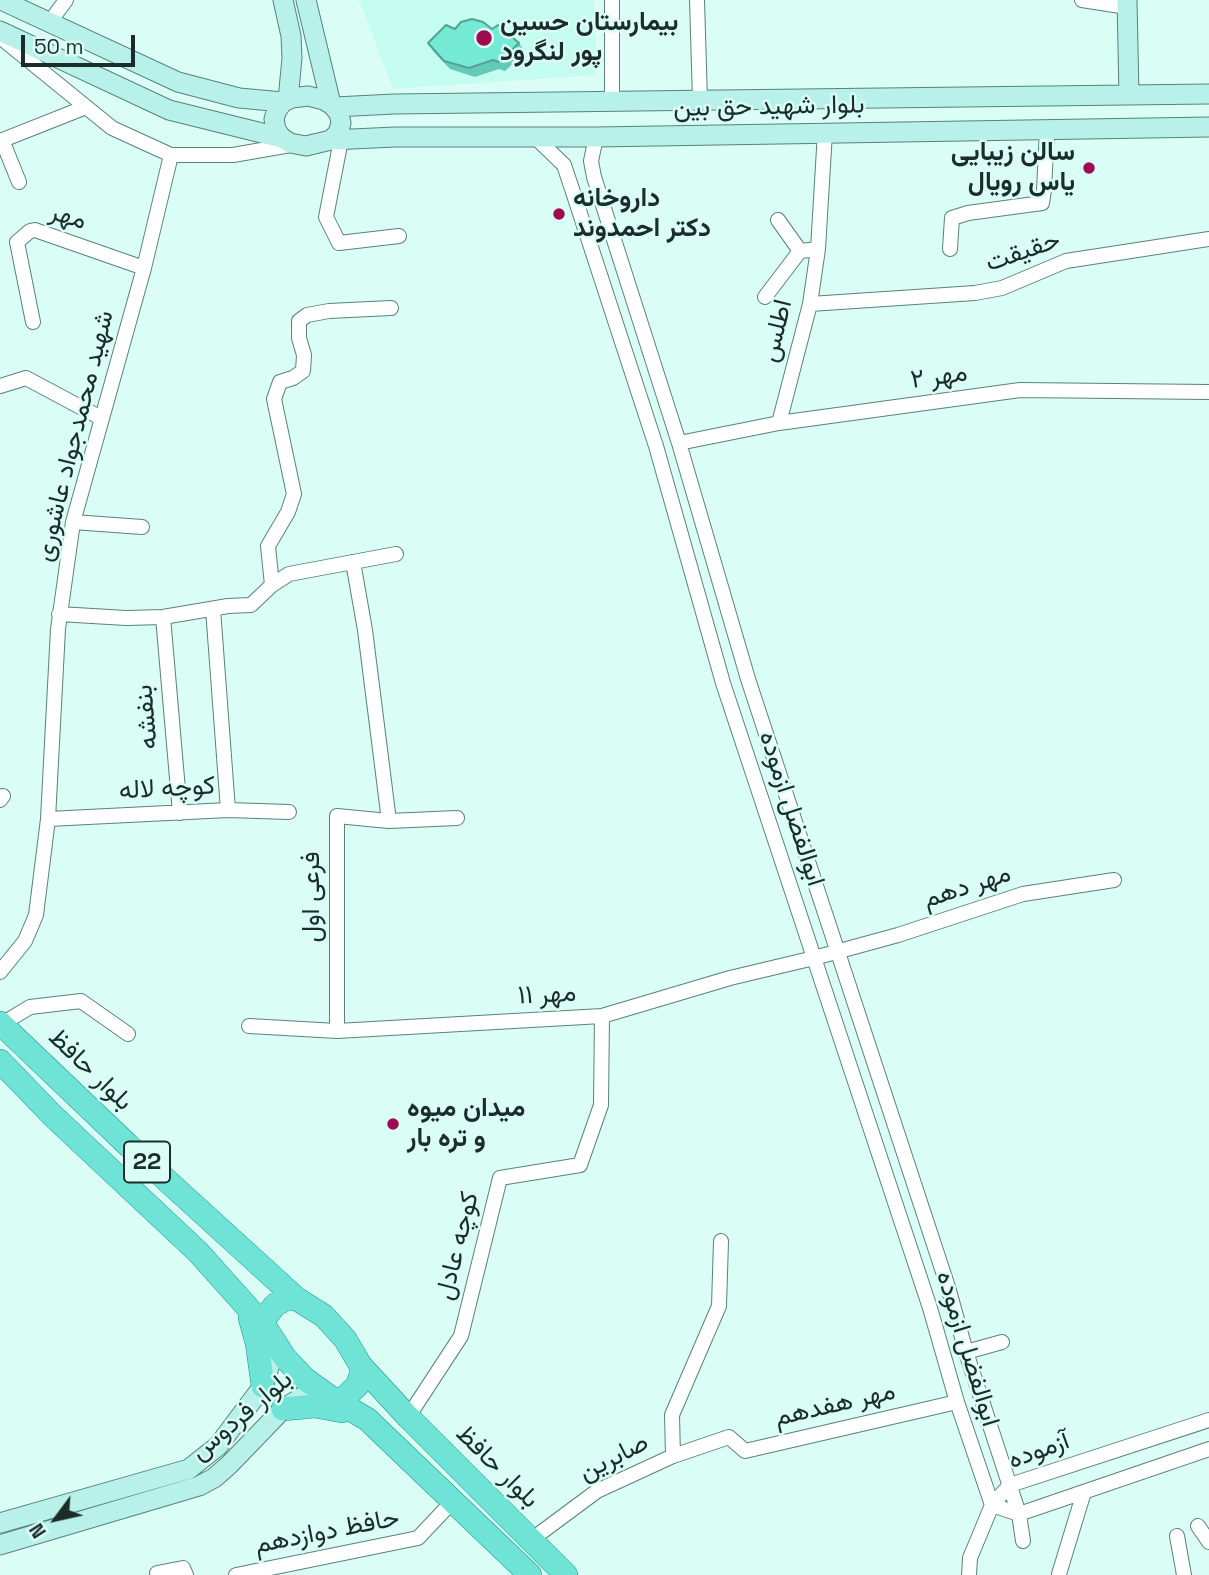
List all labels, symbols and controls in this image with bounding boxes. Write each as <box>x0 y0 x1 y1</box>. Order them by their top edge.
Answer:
place label: بیمارستان حسین پور لنگرود <box>500 7 678 68</box>
scale bar <box>24 21 138 65</box>
marker: بیمارستان حسین پور لنگرود <box>474 28 494 48</box>
text: 50 m <box>34 33 84 60</box>
street label: بلوار شهید حق بین <box>673 90 865 124</box>
place label: سالن زیبایی یاس رویال <box>951 137 1075 198</box>
marker: سالن زیبایی یاس رویال <box>1081 160 1097 176</box>
place label: داروخانه دکتر احمدوند <box>573 183 711 244</box>
street label: مهر <box>46 197 90 237</box>
marker: داروخانه دکتر احمدوند <box>551 206 567 222</box>
street label: حقیقت <box>982 225 1064 279</box>
street label: اطلس <box>754 296 800 366</box>
street label: شهید محمدجواد عاشوری <box>29 307 121 565</box>
street label: مهر ۲ <box>909 358 969 396</box>
street label: بنفشه <box>129 683 165 751</box>
street label: ابوالفضل ازموده <box>751 728 831 890</box>
street label: کوچه لاله <box>118 771 216 807</box>
street label: فرعی اول <box>296 851 328 943</box>
street label: مهر دهم <box>919 858 1015 916</box>
street label: مهر ۱۱ <box>517 978 577 1012</box>
street label: بلوار حافظ <box>41 1022 139 1118</box>
place label: میدان میوه و تره بار <box>407 1093 525 1154</box>
marker: میدان میوه و تره بار <box>385 1116 401 1132</box>
road number: 22 <box>124 1142 170 1182</box>
street label: کوچه عادل <box>430 1189 486 1303</box>
street label: ابوالفضل ازموده <box>929 1267 1005 1431</box>
street label: بلوار فردوس <box>185 1364 299 1468</box>
street label: مهر هفدهم <box>772 1376 898 1434</box>
street label: بلوار حافظ <box>449 1419 545 1515</box>
street label: آزموده <box>1004 1426 1074 1476</box>
street label: صابرین <box>574 1427 654 1489</box>
north arrow <box>21 1484 91 1554</box>
street label: حافظ دوازدهم <box>252 1503 402 1561</box>
text: N <box>24 1519 52 1543</box>

